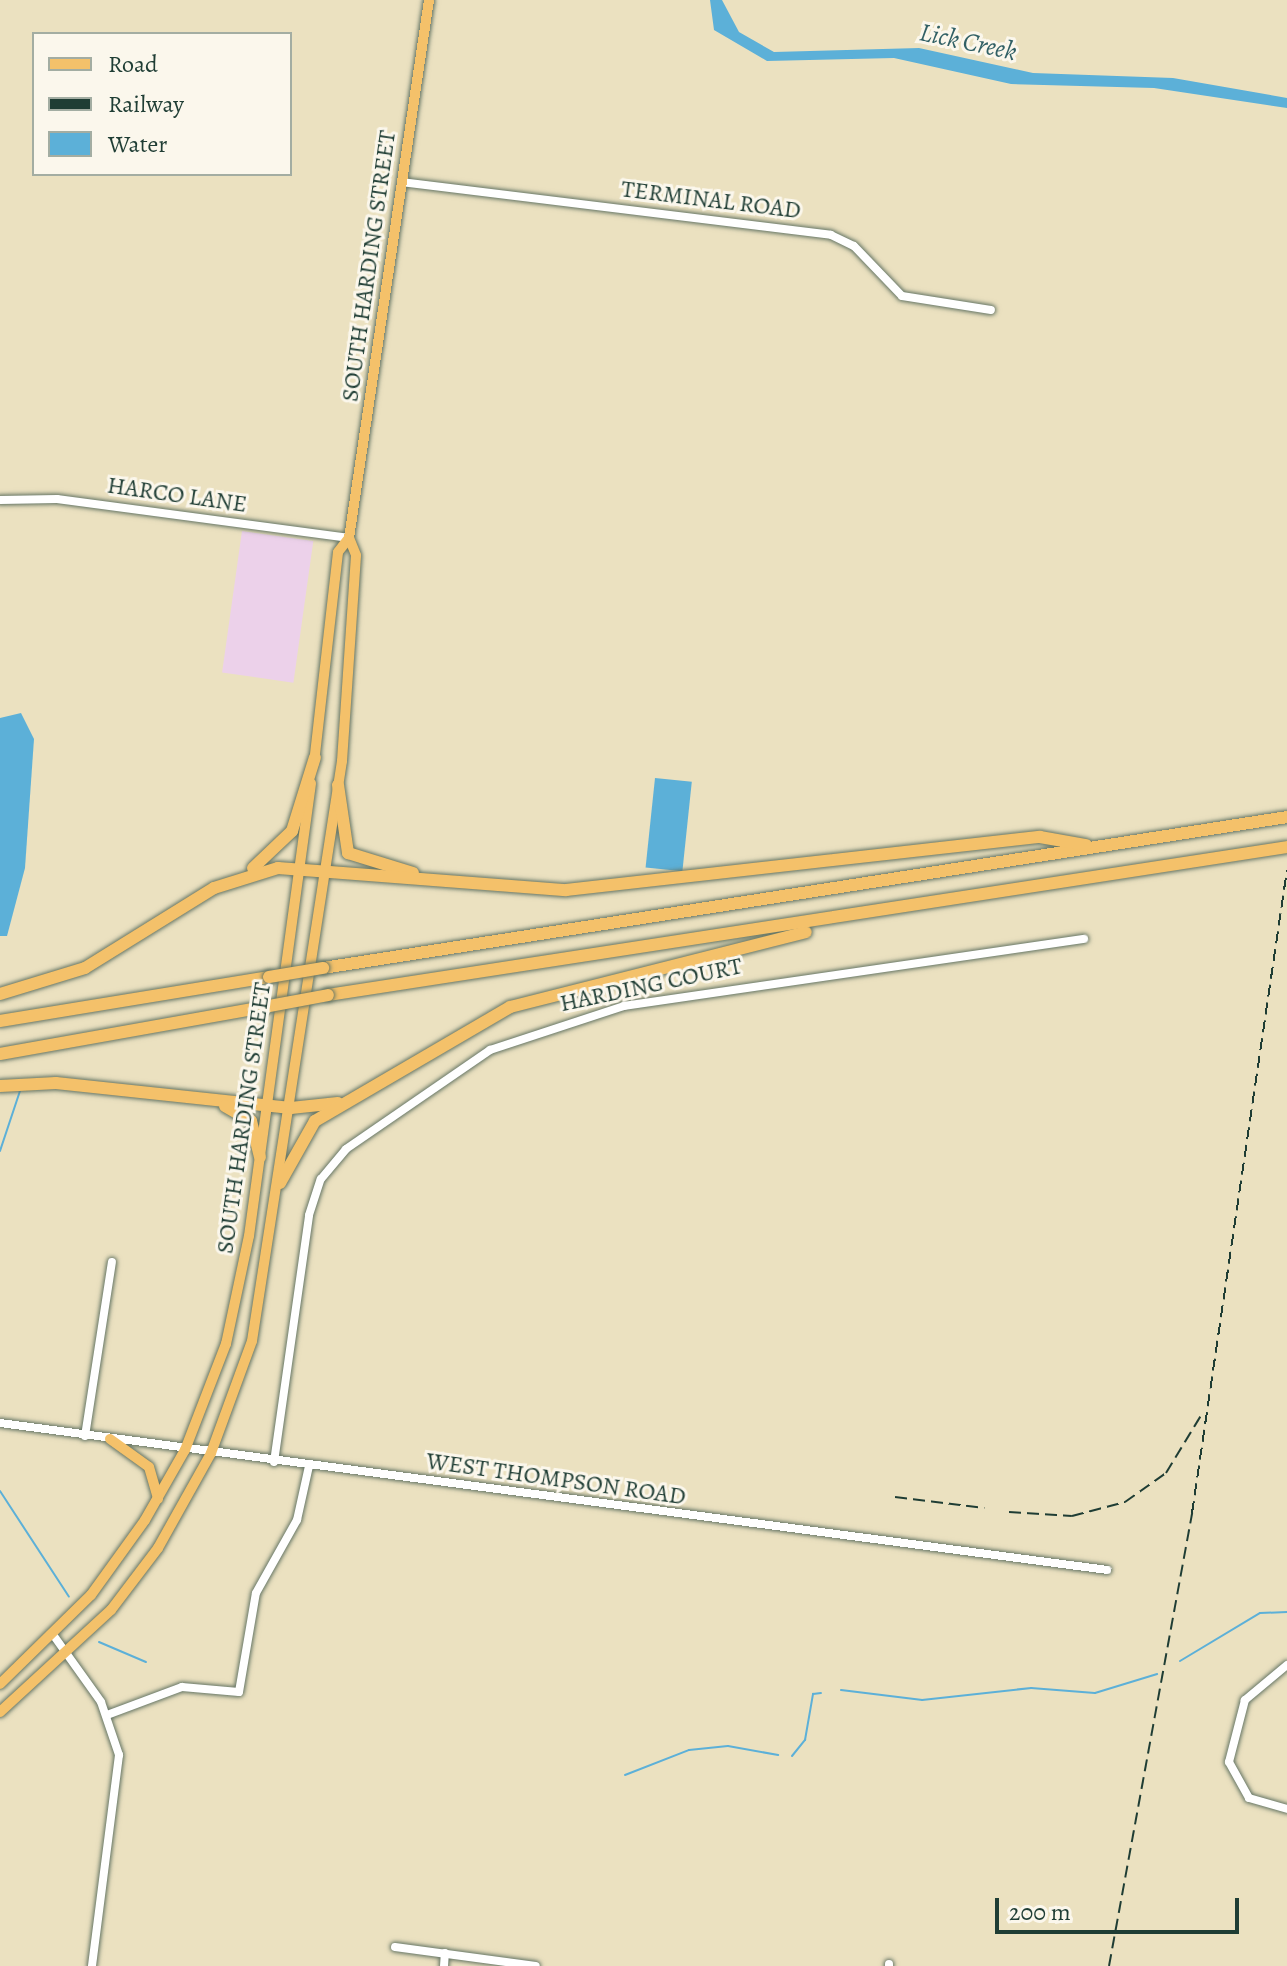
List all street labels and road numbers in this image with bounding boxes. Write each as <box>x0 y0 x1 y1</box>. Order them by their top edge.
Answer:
street label: SOUTH HARDING STREET <box>336 128 402 404</box>
street label: TERMINAL ROAD <box>620 175 802 225</box>
street label: HARCO LANE <box>105 471 249 519</box>
street label: HARDING COURT <box>557 952 745 1018</box>
street label: SOUTH HARDING STREET <box>211 980 277 1256</box>
street label: WEST THOMPSON ROAD <box>425 1447 687 1511</box>

